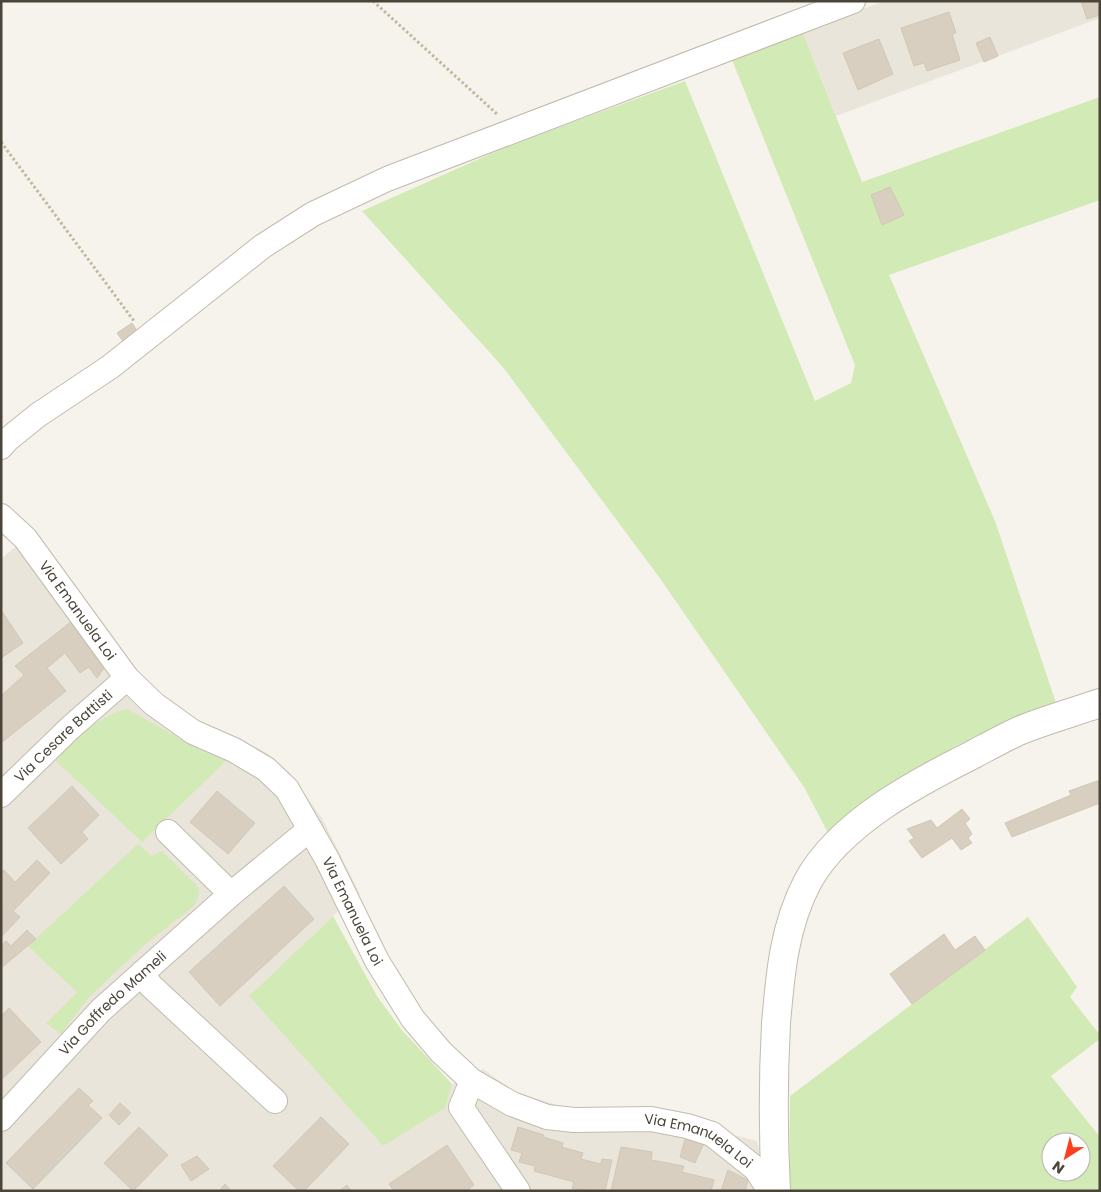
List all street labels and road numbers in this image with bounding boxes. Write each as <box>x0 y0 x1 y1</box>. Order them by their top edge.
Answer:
street label: Via Emanuela Loi <box>35 556 121 664</box>
street label: Via Cesare Battisti <box>10 685 117 787</box>
street label: Via Emanuela Loi <box>317 853 388 970</box>
street label: Via Goffredo Mameli <box>54 946 171 1060</box>
street label: Via Emanuela Loi <box>644 1109 757 1173</box>

